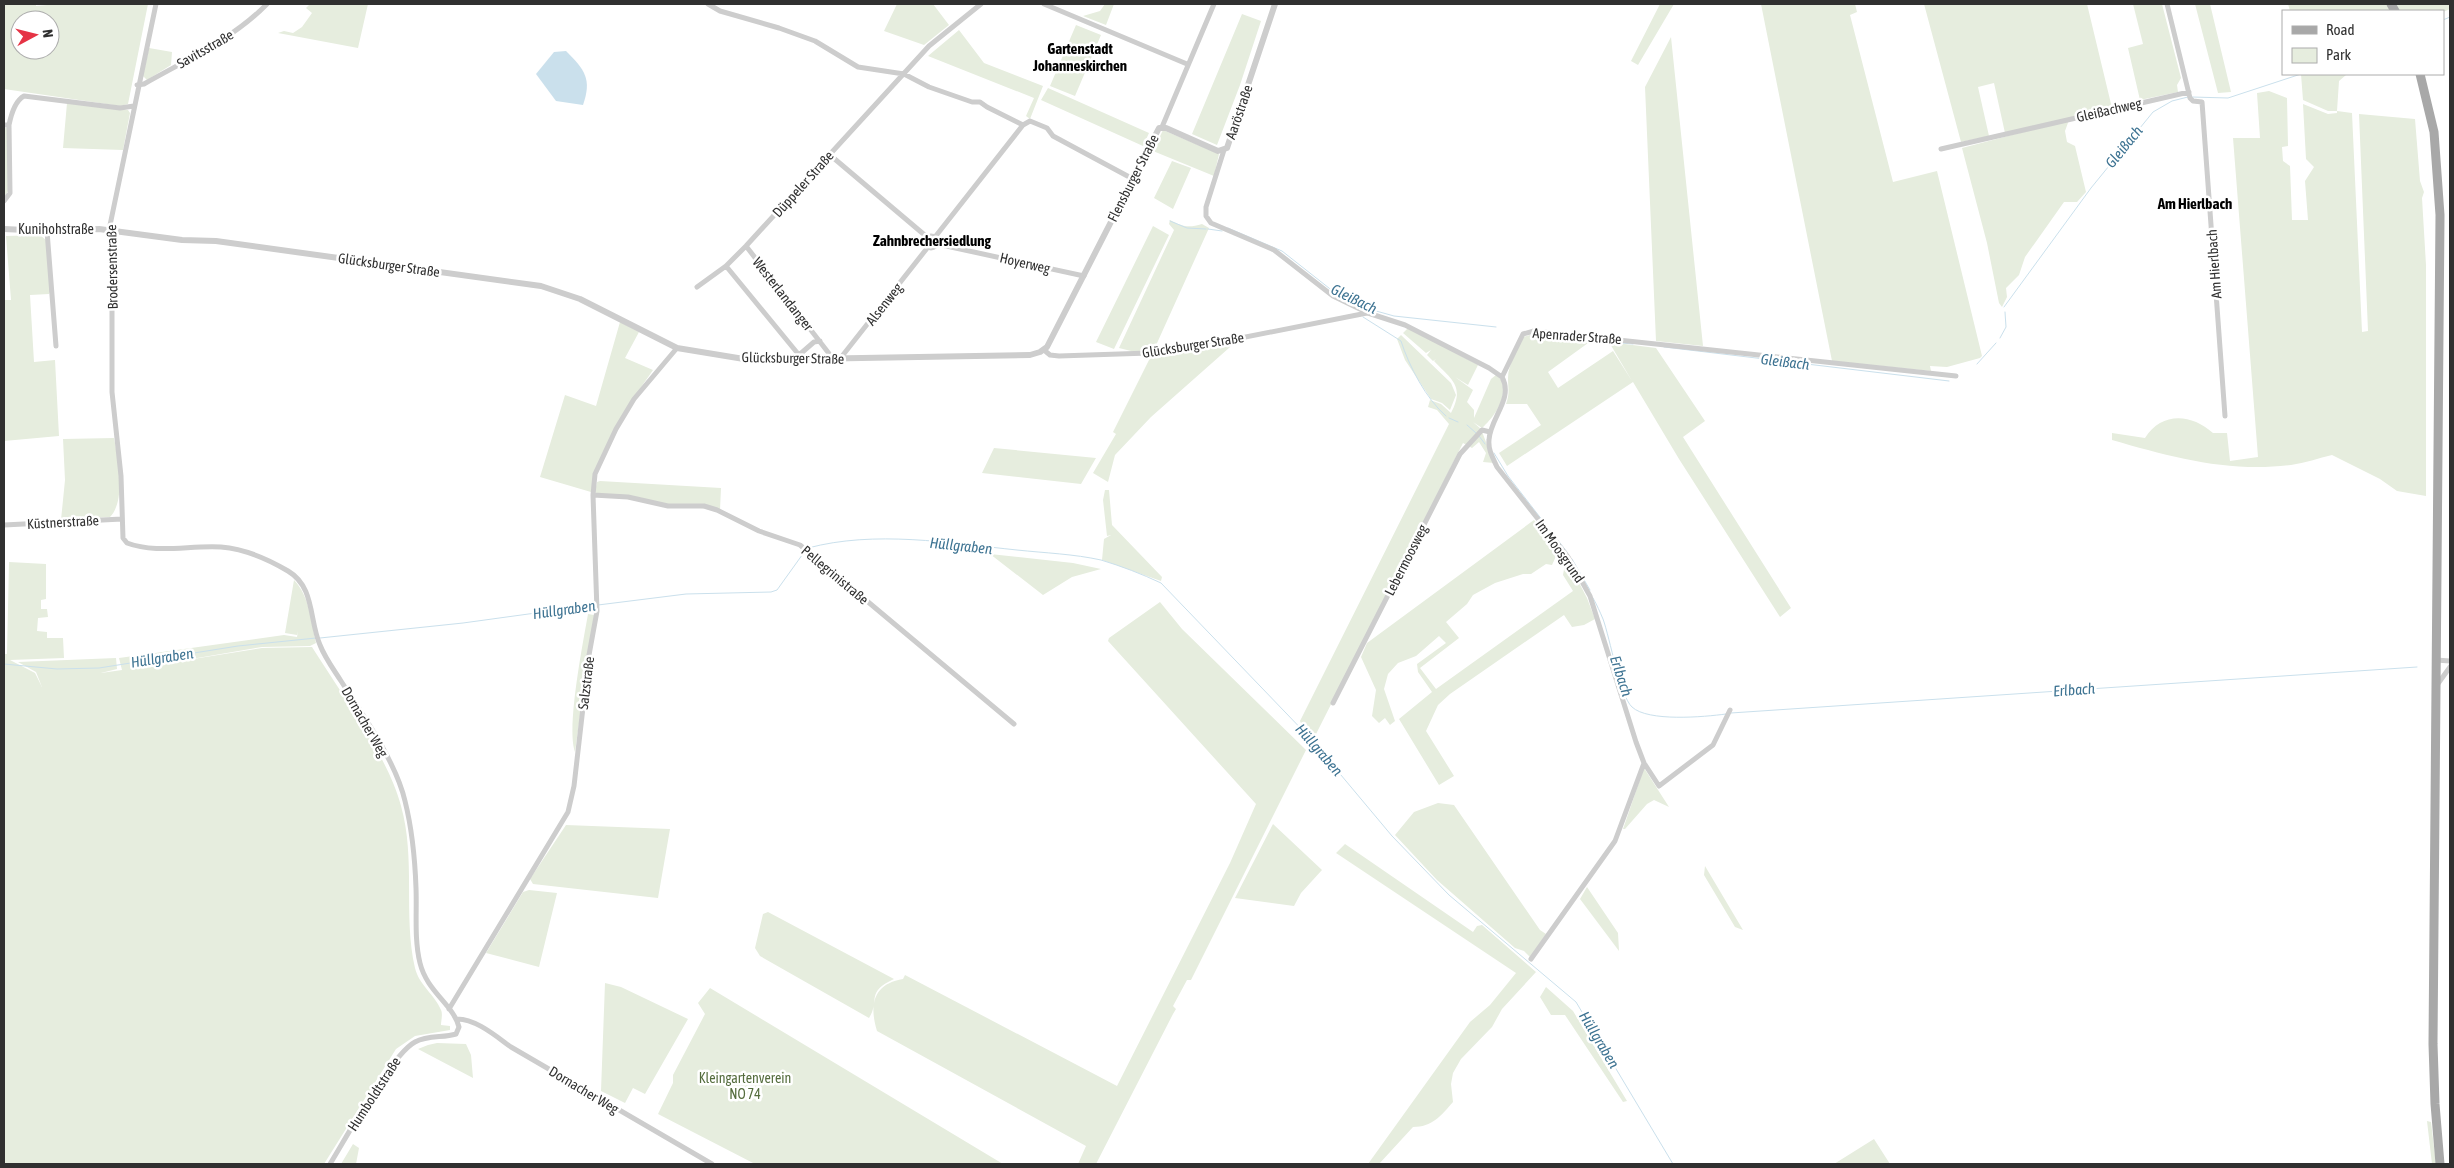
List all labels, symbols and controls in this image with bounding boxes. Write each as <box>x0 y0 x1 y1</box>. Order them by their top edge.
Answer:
north arrow <box>10 10 60 60</box>
legend <box>2282 10 2444 75</box>
text: Road <box>2326 21 2355 38</box>
street label: Savitsstraße <box>174 26 236 72</box>
text: N <box>39 28 56 38</box>
district label: Gartenstadt Johanneskirchen <box>1032 40 1127 74</box>
text: Park <box>2326 46 2351 63</box>
street label: Aaröstraße <box>1222 83 1256 141</box>
street label: Gleißachweg <box>2075 95 2143 125</box>
water label: Gleißach <box>2102 122 2146 171</box>
street label: Flensburger Straße <box>1104 132 1162 224</box>
street label: Düppeler Straße <box>769 148 837 220</box>
district label: Am Hierlbach <box>2157 195 2232 212</box>
street label: Kunihohstraße <box>18 221 94 237</box>
street label: Brodersenstraße <box>103 224 121 310</box>
street label: Am Hierlbach <box>2204 229 2224 299</box>
district label: Zahnbrechersiedlung <box>873 232 992 249</box>
street label: Hoyerweg <box>998 249 1052 277</box>
street label: Glücksburger Straße <box>337 250 441 280</box>
street label: Westerlandanger <box>749 254 817 335</box>
street label: Alsenweg <box>863 280 905 328</box>
water label: Gleißach <box>1329 280 1380 317</box>
street label: Apenrader Straße <box>1532 325 1622 347</box>
street label: Glücksburger Straße <box>1141 329 1245 361</box>
street label: Glücksburger Straße <box>742 349 844 367</box>
water label: Gleißach <box>1760 350 1810 373</box>
street label: Küstnerstraße <box>27 512 99 532</box>
street label: Im Moosgrund <box>1532 516 1588 586</box>
street label: Lebermoosweg <box>1381 522 1431 598</box>
water label: Hüllgraben <box>929 534 993 557</box>
street label: Pellegrinistraße <box>798 542 872 608</box>
water label: Hüllgraben <box>532 597 596 622</box>
water label: Hüllgraben <box>130 644 194 671</box>
water label: Erlbach <box>1607 653 1636 698</box>
street label: Salzstraße <box>575 656 597 710</box>
water label: Erlbach <box>2053 680 2095 699</box>
street label: Dornacher Weg <box>338 684 392 760</box>
water label: Hüllgraben <box>1292 720 1346 779</box>
water label: Hüllgraben <box>1576 1008 1623 1071</box>
street label: Humboldtstraße <box>344 1054 404 1134</box>
street label: Dornacher Weg <box>546 1063 622 1117</box>
park label: Kleingartenverein NO 74 <box>699 1070 791 1102</box>

